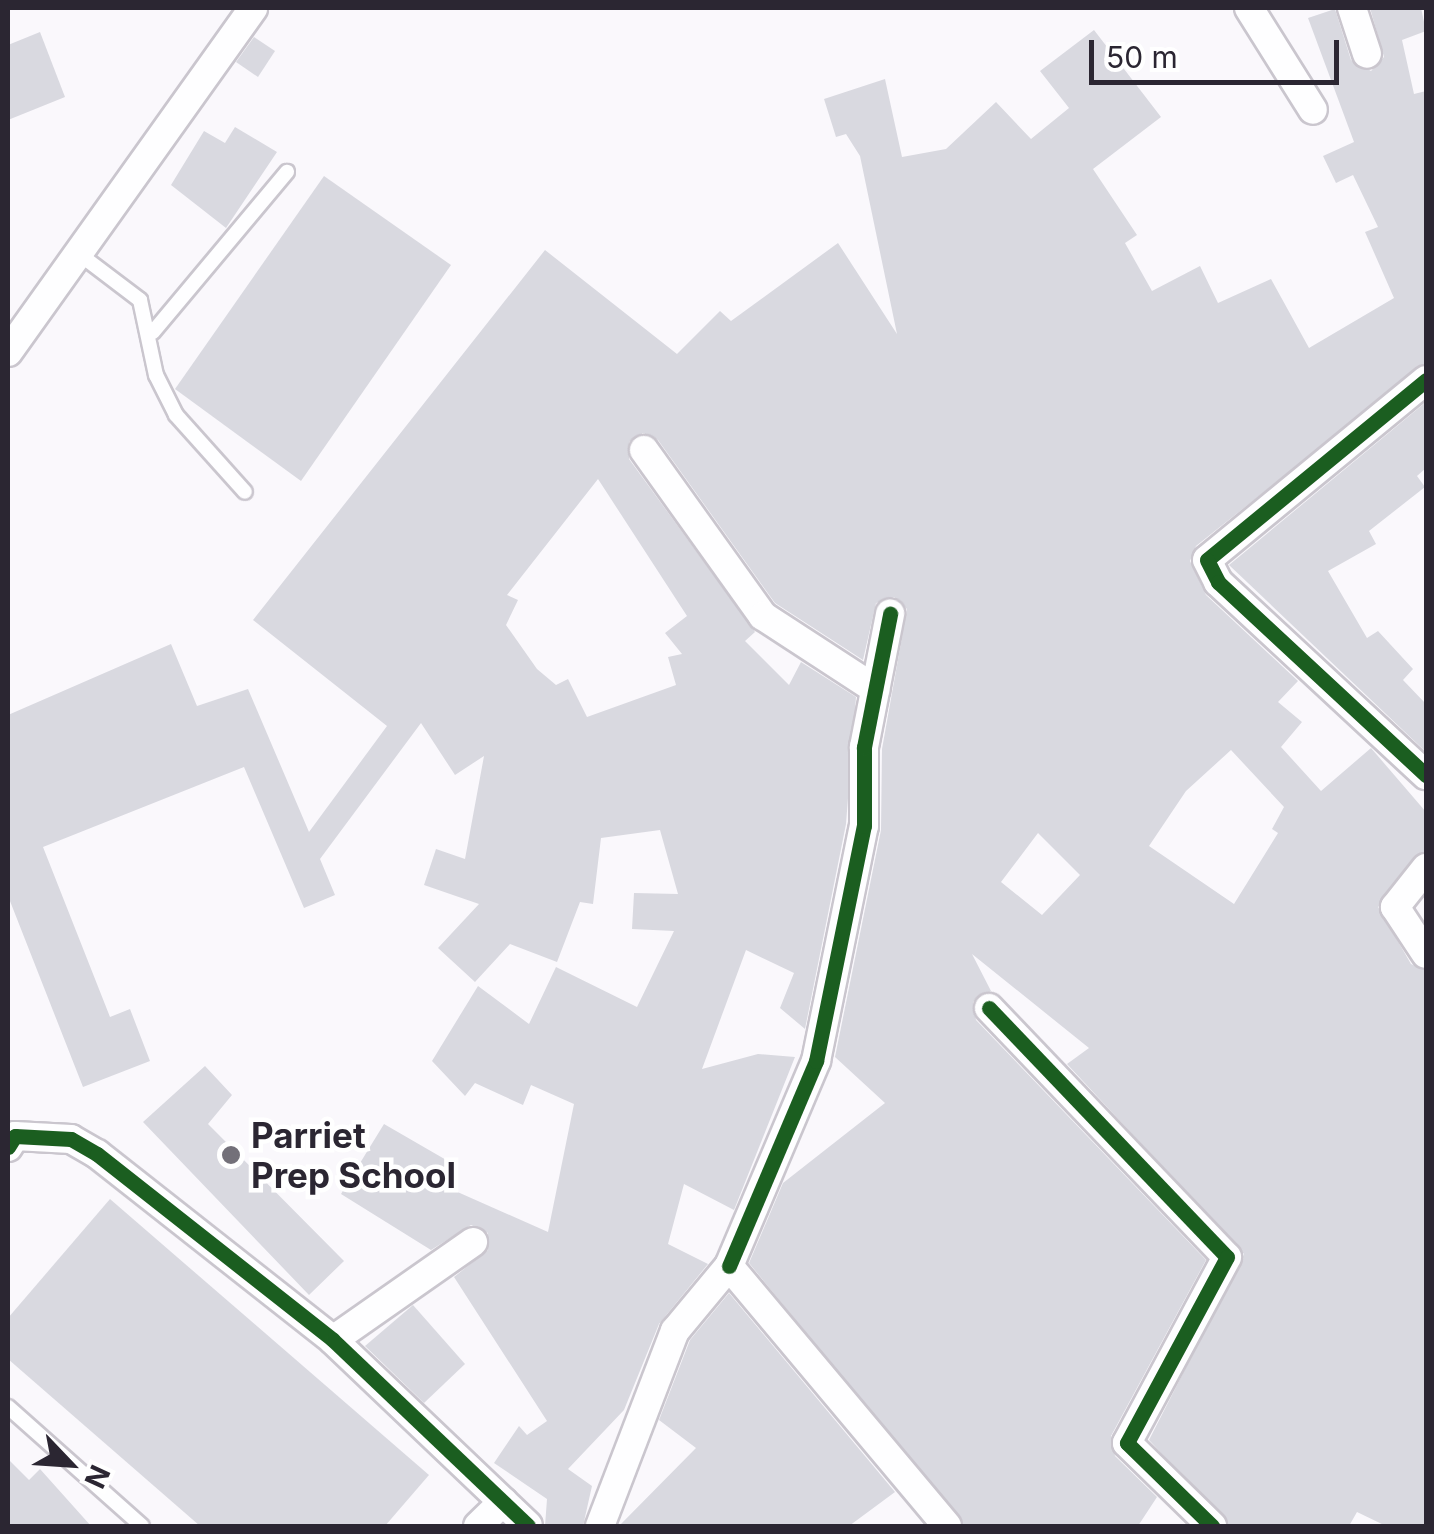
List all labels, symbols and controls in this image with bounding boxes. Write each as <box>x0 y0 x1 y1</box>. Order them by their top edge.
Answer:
scale bar <box>1094 20 1344 82</box>
text: 50 m <box>1106 39 1178 75</box>
place label: Parriet Prep School <box>251 1114 456 1196</box>
marker: Parriet Prep School <box>220 1144 242 1166</box>
north arrow <box>20 1414 120 1514</box>
text: N <box>77 1460 117 1494</box>

